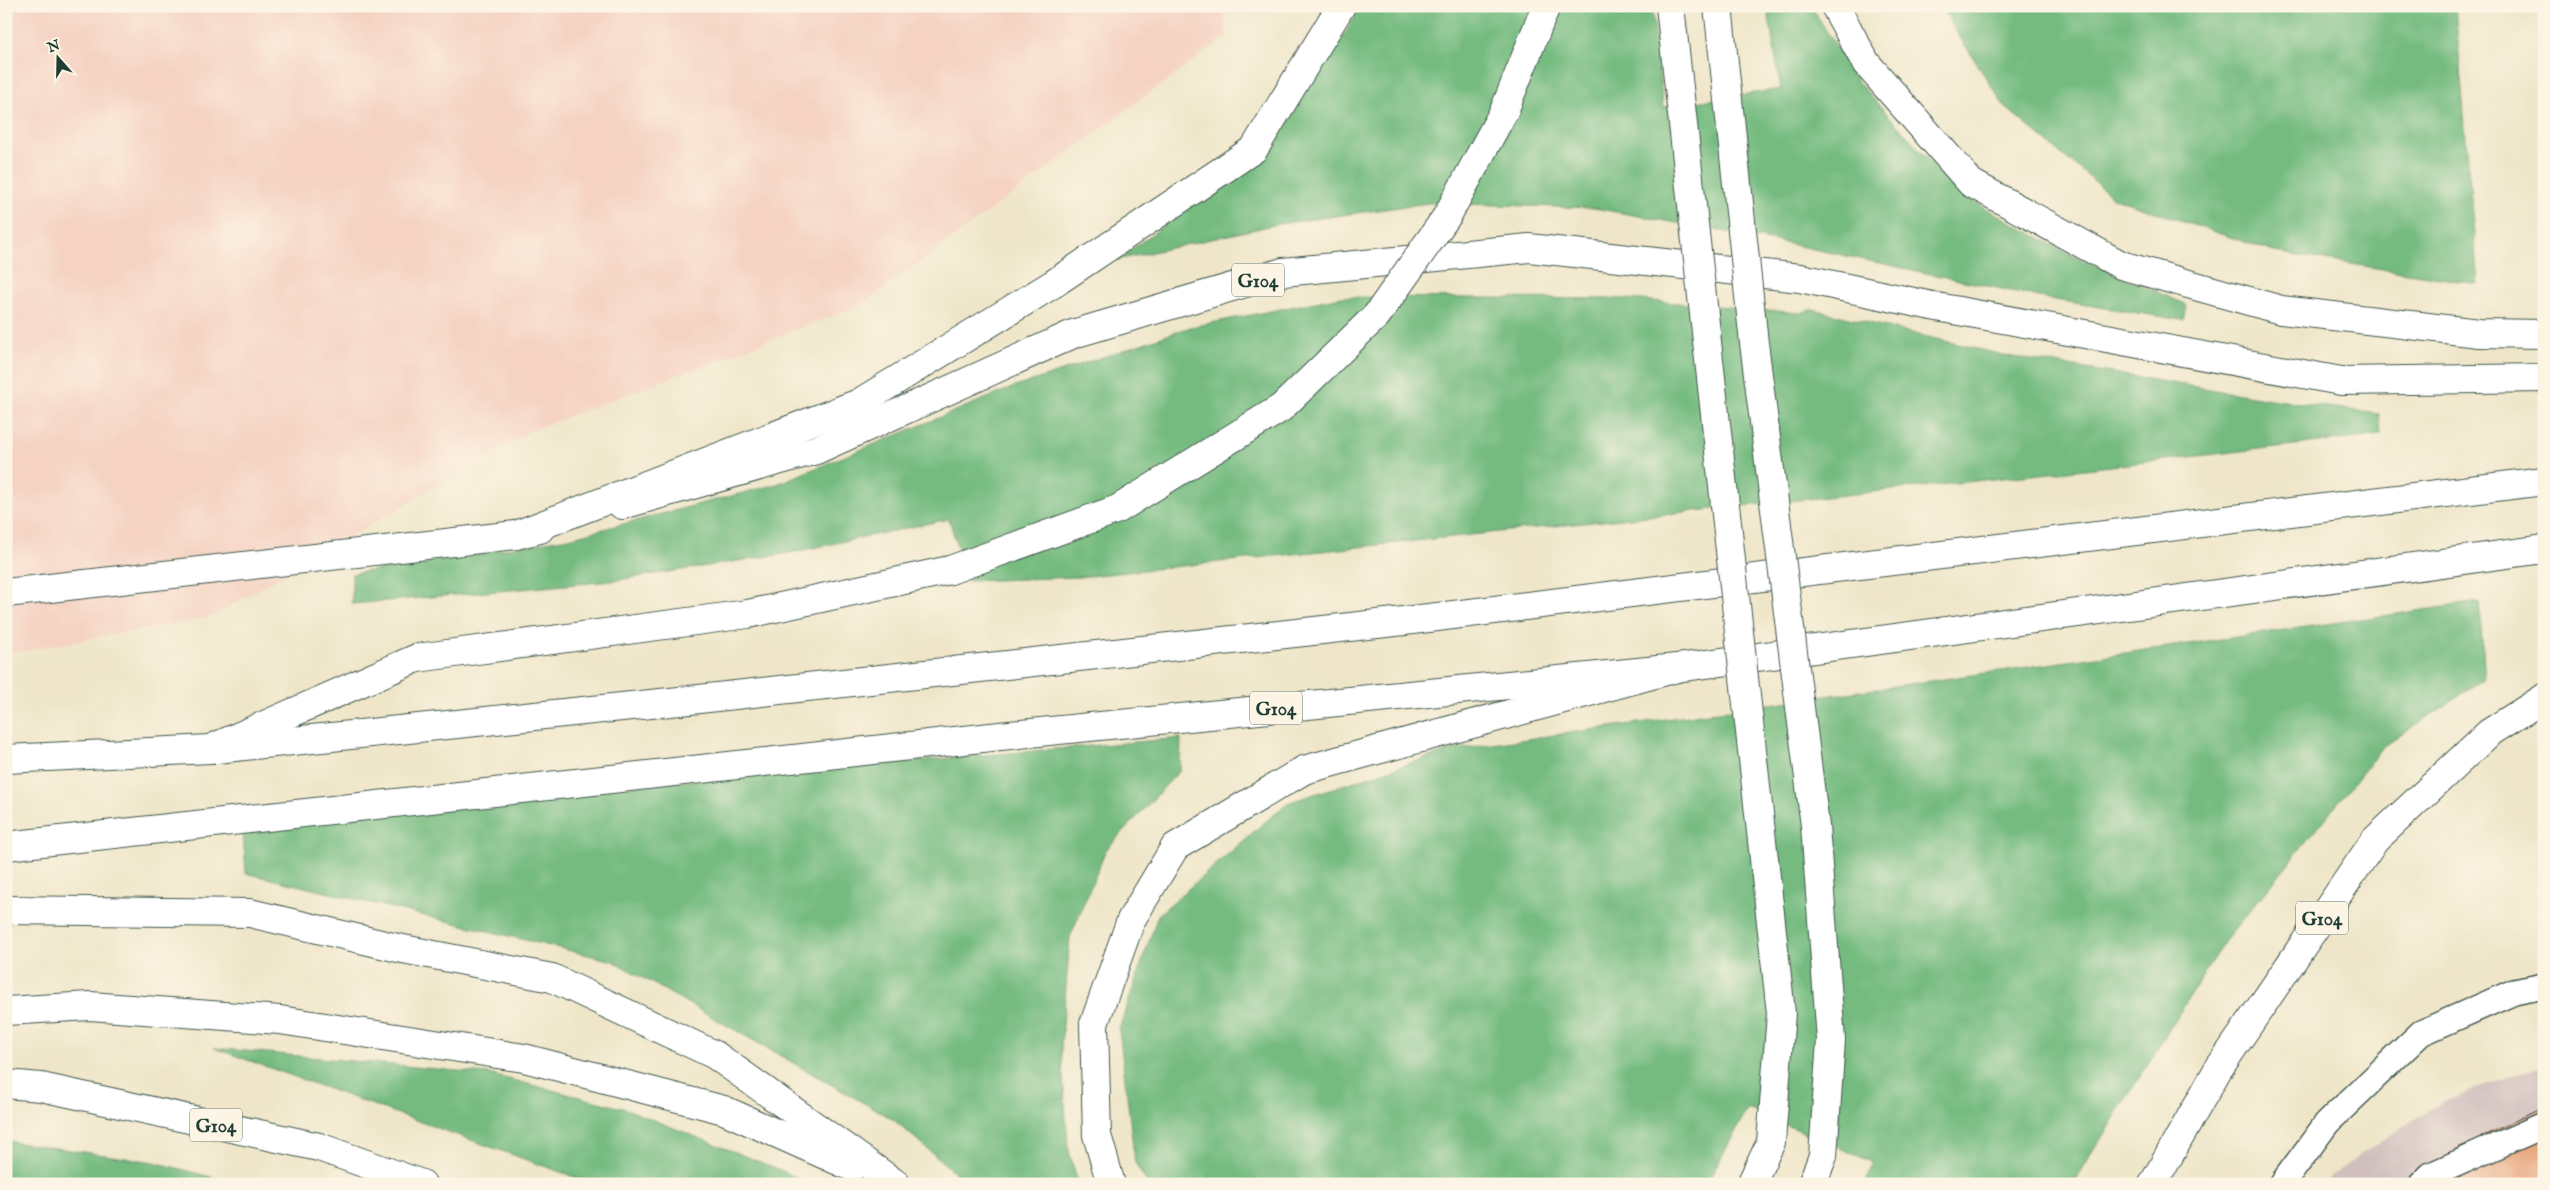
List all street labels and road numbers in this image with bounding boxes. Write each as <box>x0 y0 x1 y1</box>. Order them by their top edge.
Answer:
road number: G104 <box>1232 264 1284 296</box>
road number: G104 <box>1250 691 1302 724</box>
road number: G104 <box>2296 901 2348 934</box>
road number: G104 <box>190 1108 242 1142</box>

